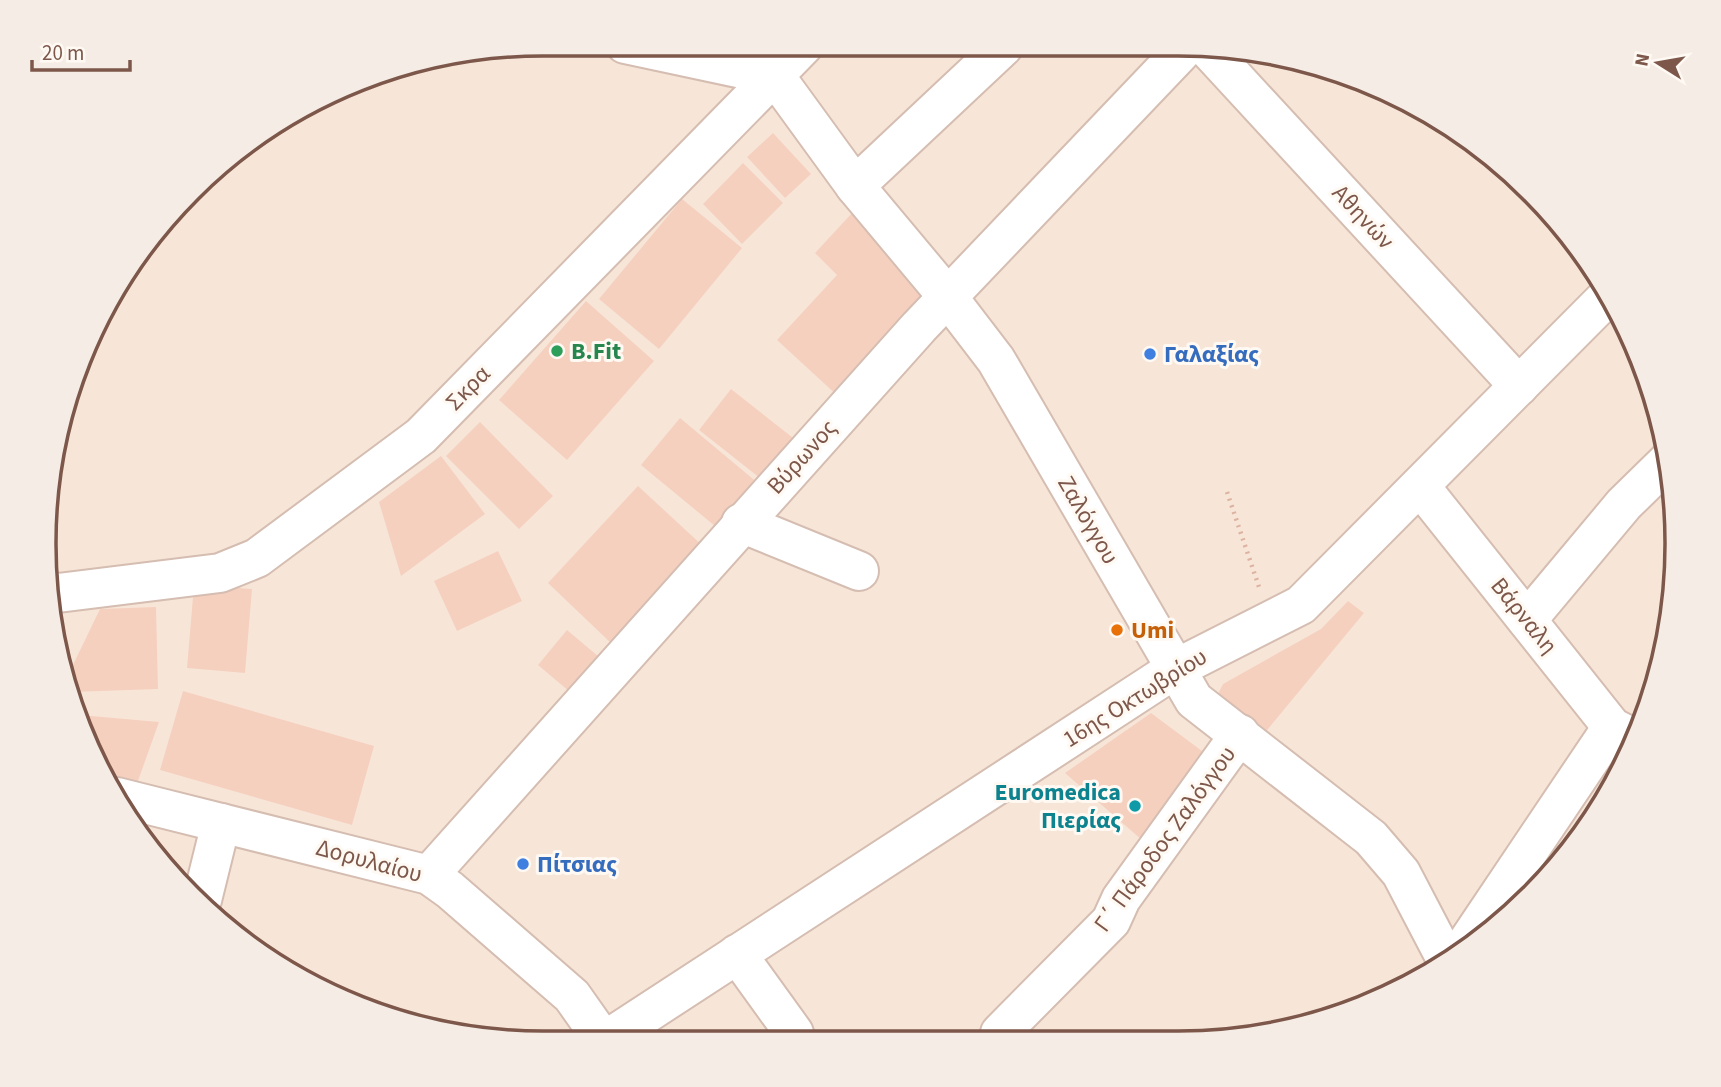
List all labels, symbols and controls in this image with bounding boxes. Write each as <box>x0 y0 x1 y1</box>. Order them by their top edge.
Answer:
scale bar <box>32 28 130 72</box>
north arrow <box>1623 28 1693 98</box>
text: 20 m <box>42 38 84 68</box>
text: N <box>1628 51 1657 69</box>
street label: Αθηνών <box>1324 177 1402 257</box>
place label: B.Fit <box>571 334 621 369</box>
place label: Γαλαξίας <box>1164 337 1259 372</box>
marker: B.Fit <box>549 343 565 359</box>
marker: Γαλαξίας <box>1142 346 1158 362</box>
street label: Σκρα <box>438 357 499 419</box>
street label: Βύρωνος <box>759 412 845 502</box>
street label: Ζαλόγγου <box>1049 469 1127 571</box>
street label: Βάρναλη <box>1482 570 1566 662</box>
place label: Umi <box>1131 613 1174 648</box>
marker: Umi <box>1109 622 1125 638</box>
street label: 16ης Οκτωβρίου <box>1056 640 1214 756</box>
street label: Γ΄ Πάροδος Ζαλόγγου <box>1085 739 1245 939</box>
place label: Euromedica Πιερίας <box>995 775 1121 838</box>
marker: Euromedica Πιερίας <box>1127 798 1143 814</box>
street label: Δορυλαίου <box>312 830 426 892</box>
place label: Πίτσιας <box>537 847 617 882</box>
marker: Πίτσιας <box>515 856 531 872</box>

